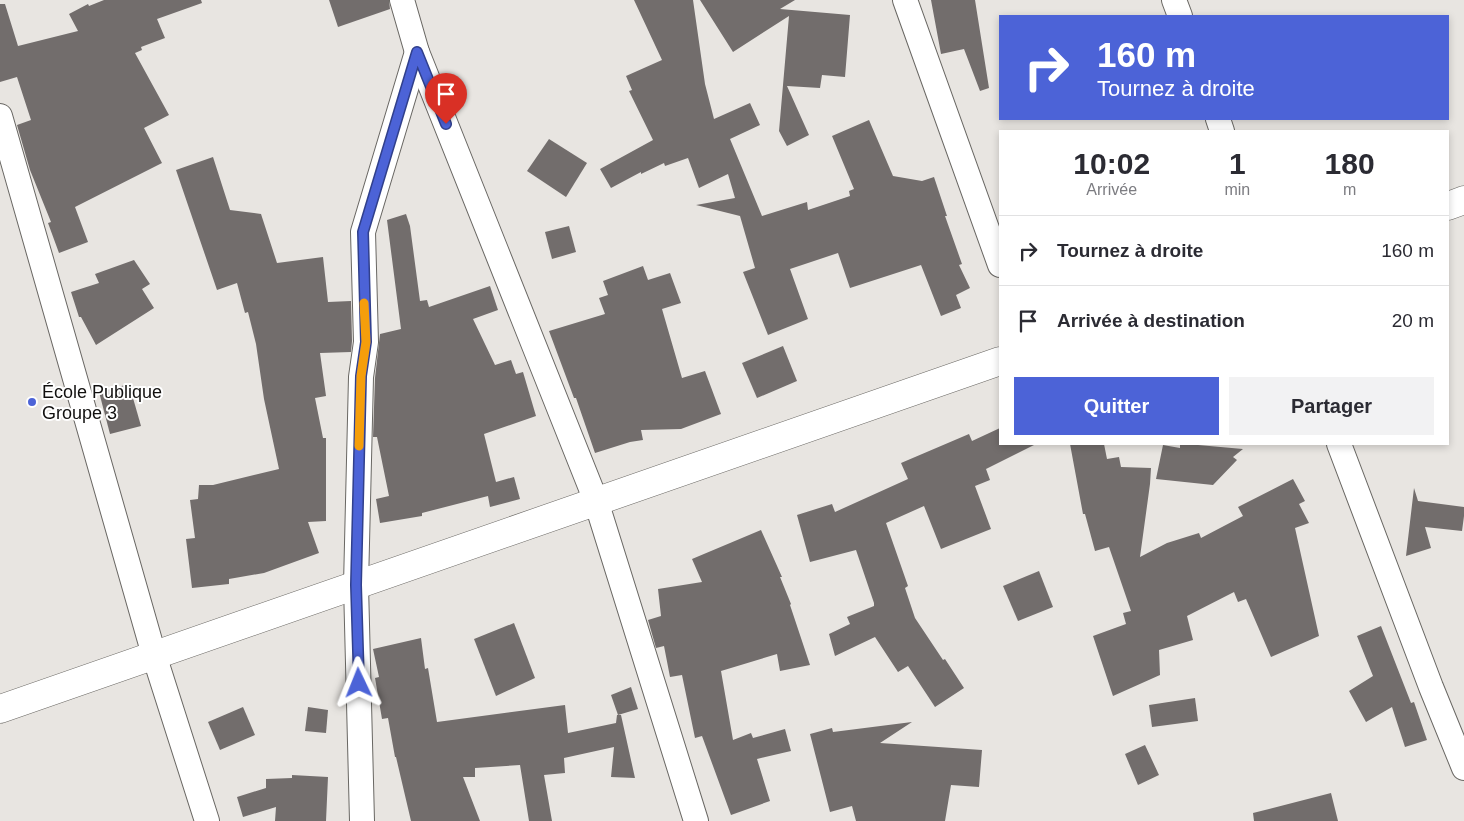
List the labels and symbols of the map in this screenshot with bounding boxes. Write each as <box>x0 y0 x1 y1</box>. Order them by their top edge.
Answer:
pin <box>425 73 467 124</box>
place label: École Publique Groupe 3 <box>42 382 162 423</box>
marker: École Publique Groupe 3 <box>26 396 38 408</box>
position arrow <box>332 656 384 708</box>

